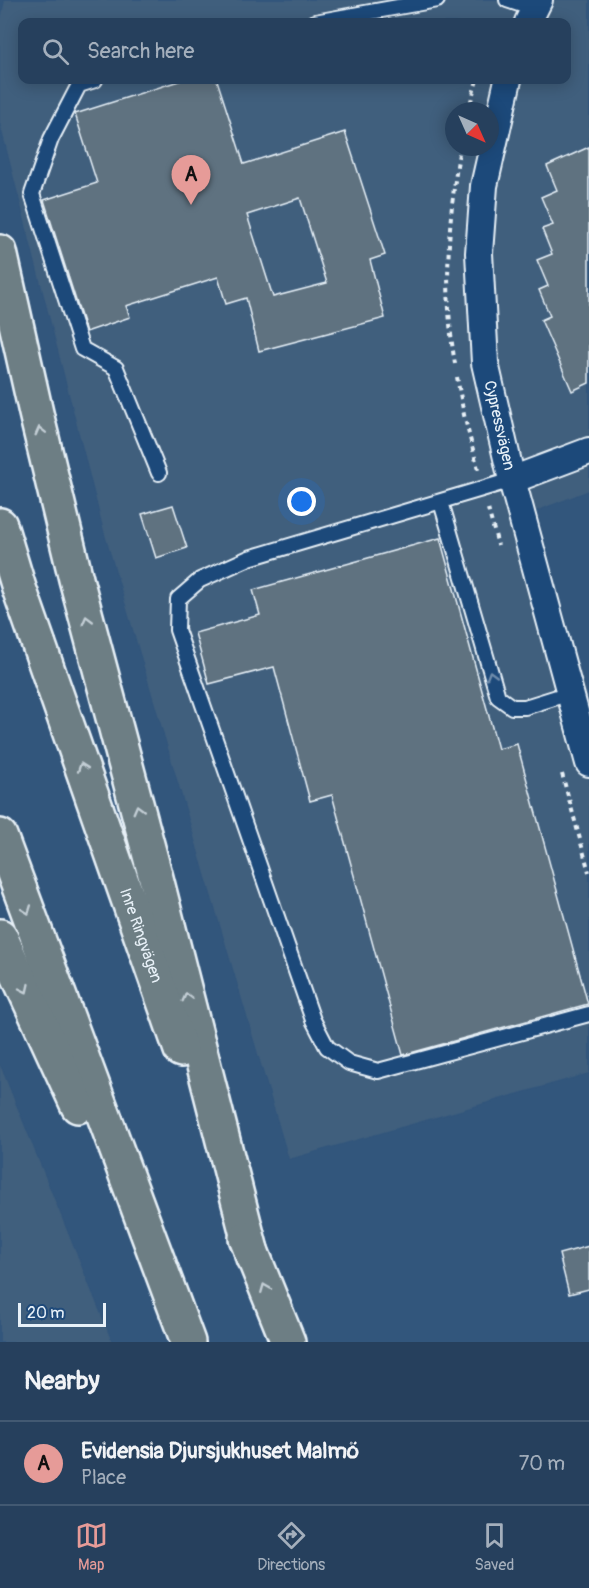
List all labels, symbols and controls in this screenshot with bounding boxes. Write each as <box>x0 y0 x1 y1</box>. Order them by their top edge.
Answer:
search box <box>18 18 571 84</box>
icon: search <box>39 35 72 68</box>
text: Search here <box>87 37 194 65</box>
north arrow <box>445 102 499 156</box>
pin: A <box>172 156 210 205</box>
street label: Cypressvägen <box>479 379 519 472</box>
one-way arrow <box>35 426 48 436</box>
your location <box>287 487 316 516</box>
one-way arrow <box>82 615 95 625</box>
one-way arrow <box>486 670 498 681</box>
one-way arrow <box>76 762 89 773</box>
one-way arrow <box>133 804 145 815</box>
street label: Inre Ringvägen <box>115 885 167 985</box>
one-way arrow <box>20 905 33 915</box>
one-way arrow <box>17 983 29 994</box>
one-way arrow <box>181 993 194 1003</box>
one-way arrow <box>260 1283 272 1294</box>
scale bar <box>18 1300 106 1328</box>
text: 20 m <box>27 1303 65 1323</box>
text: Nearby <box>24 1365 100 1397</box>
text: Evidensia Djursjukhuset Malmö <box>81 1437 359 1465</box>
text: A <box>37 1451 50 1476</box>
text: 70 m <box>519 1451 565 1476</box>
text: Place <box>81 1465 126 1490</box>
tab: Map <box>75 1519 108 1575</box>
tab: Directions <box>257 1519 325 1575</box>
tab: Saved <box>475 1519 514 1575</box>

